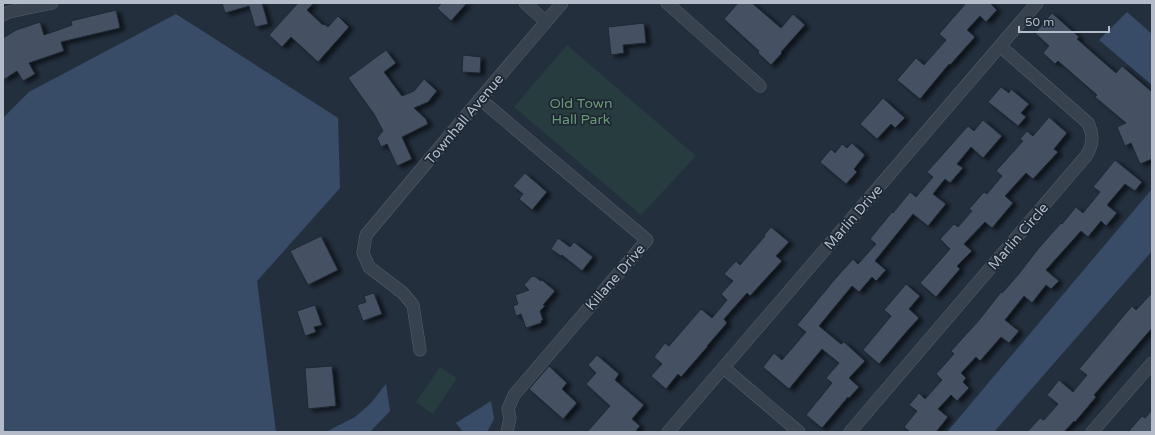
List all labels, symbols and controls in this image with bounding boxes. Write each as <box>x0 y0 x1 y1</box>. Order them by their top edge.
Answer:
scale bar <box>1019 8 1109 34</box>
text: 50 m <box>1025 15 1054 29</box>
street label: Townhall Avenue <box>422 71 507 168</box>
park label: Old Town Hall Park <box>550 95 612 128</box>
street label: Marlin Drive <box>821 181 886 253</box>
street label: Marlin Circle <box>985 199 1052 273</box>
street label: Killane Drive <box>582 241 649 314</box>

